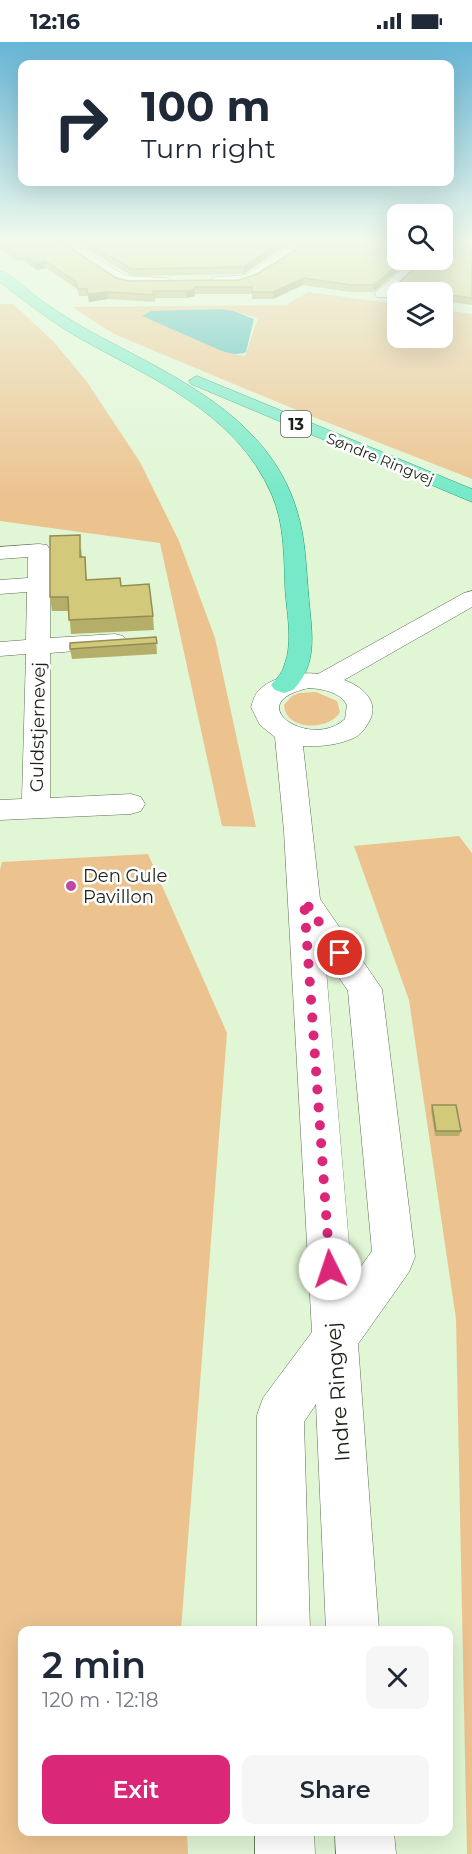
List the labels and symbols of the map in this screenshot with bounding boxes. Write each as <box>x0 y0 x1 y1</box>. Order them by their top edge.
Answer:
road number: 13 <box>281 411 311 437</box>
street label: Søndre Ringvej <box>324 428 437 489</box>
street label: Guldstjernevej <box>26 662 50 792</box>
place label: Den Gule Pavillon <box>83 865 167 908</box>
marker: Den Gule Pavillon <box>64 879 78 893</box>
pin <box>314 927 365 978</box>
position arrow <box>298 1237 362 1301</box>
street label: Indre Ringvej <box>320 1321 355 1463</box>

